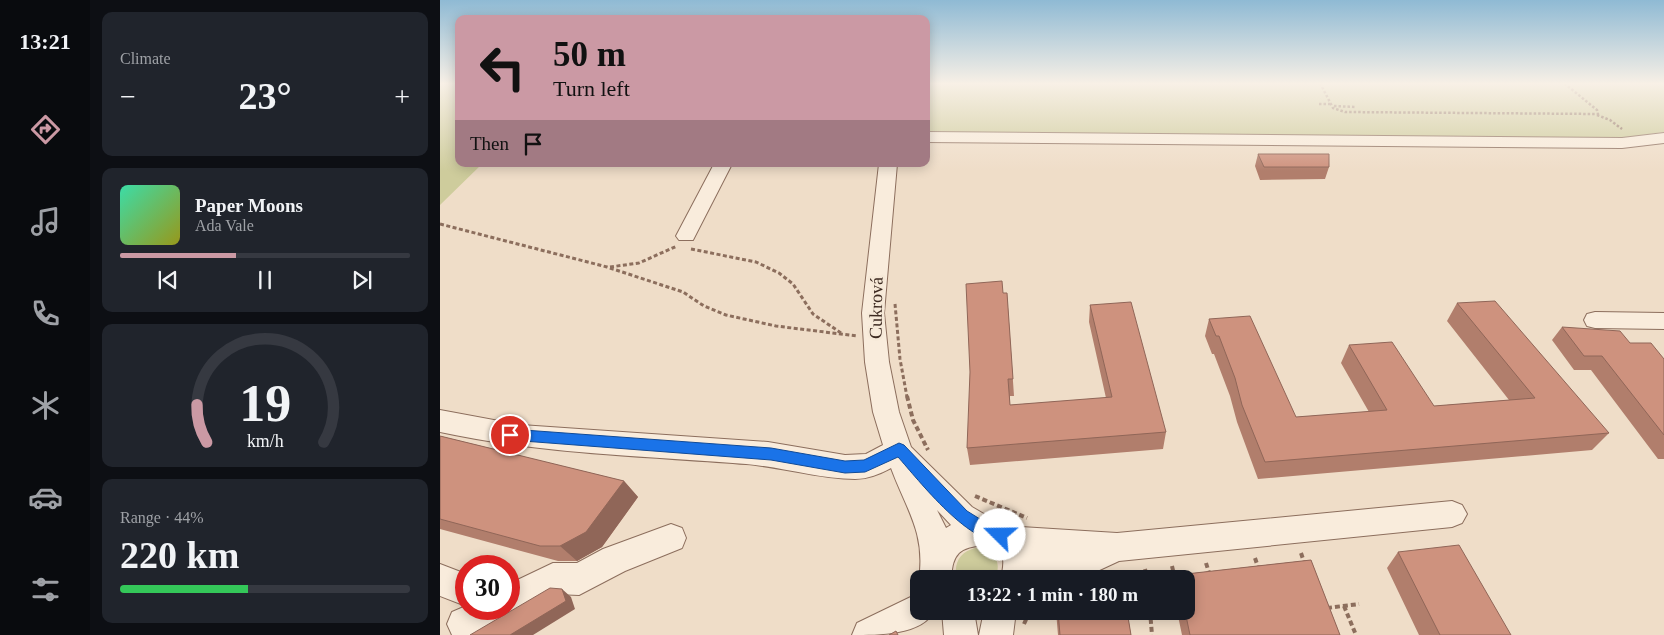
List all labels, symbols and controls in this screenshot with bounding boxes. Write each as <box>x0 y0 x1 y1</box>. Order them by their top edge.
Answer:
text: 13:21 <box>19 29 71 54</box>
icon: left <box>470 35 535 100</box>
text: 50 m <box>553 35 626 74</box>
text: Climate <box>120 50 171 67</box>
text: 23° <box>238 75 292 117</box>
text: Turn left <box>553 76 630 101</box>
text: − <box>120 81 136 112</box>
text: + <box>394 81 410 112</box>
icon: directions <box>28 112 63 147</box>
icon: arrive <box>519 130 547 158</box>
text: Then <box>470 133 509 154</box>
text: Paper Moons <box>195 195 303 216</box>
icon: music <box>28 204 63 239</box>
text: Ada Vale <box>195 217 254 234</box>
icon: previous <box>154 266 182 294</box>
icon: pause <box>251 266 279 294</box>
icon: next <box>348 266 376 294</box>
street label: Cukrová <box>865 277 887 339</box>
icon: phone <box>28 296 63 331</box>
text: 19 <box>239 375 291 432</box>
icon: climate <box>28 388 63 423</box>
pin <box>489 414 531 456</box>
icon: arrive <box>496 421 524 449</box>
text: km/h <box>247 431 283 451</box>
icon: car <box>28 480 63 515</box>
position arrow <box>973 508 1025 560</box>
text: Range · 44% <box>120 509 204 526</box>
text: 220 km <box>120 534 239 576</box>
speed limit sign: 30 <box>455 555 520 620</box>
icon: filters <box>28 572 63 607</box>
text: 13:22 · 1 min · 180 m <box>967 584 1138 605</box>

